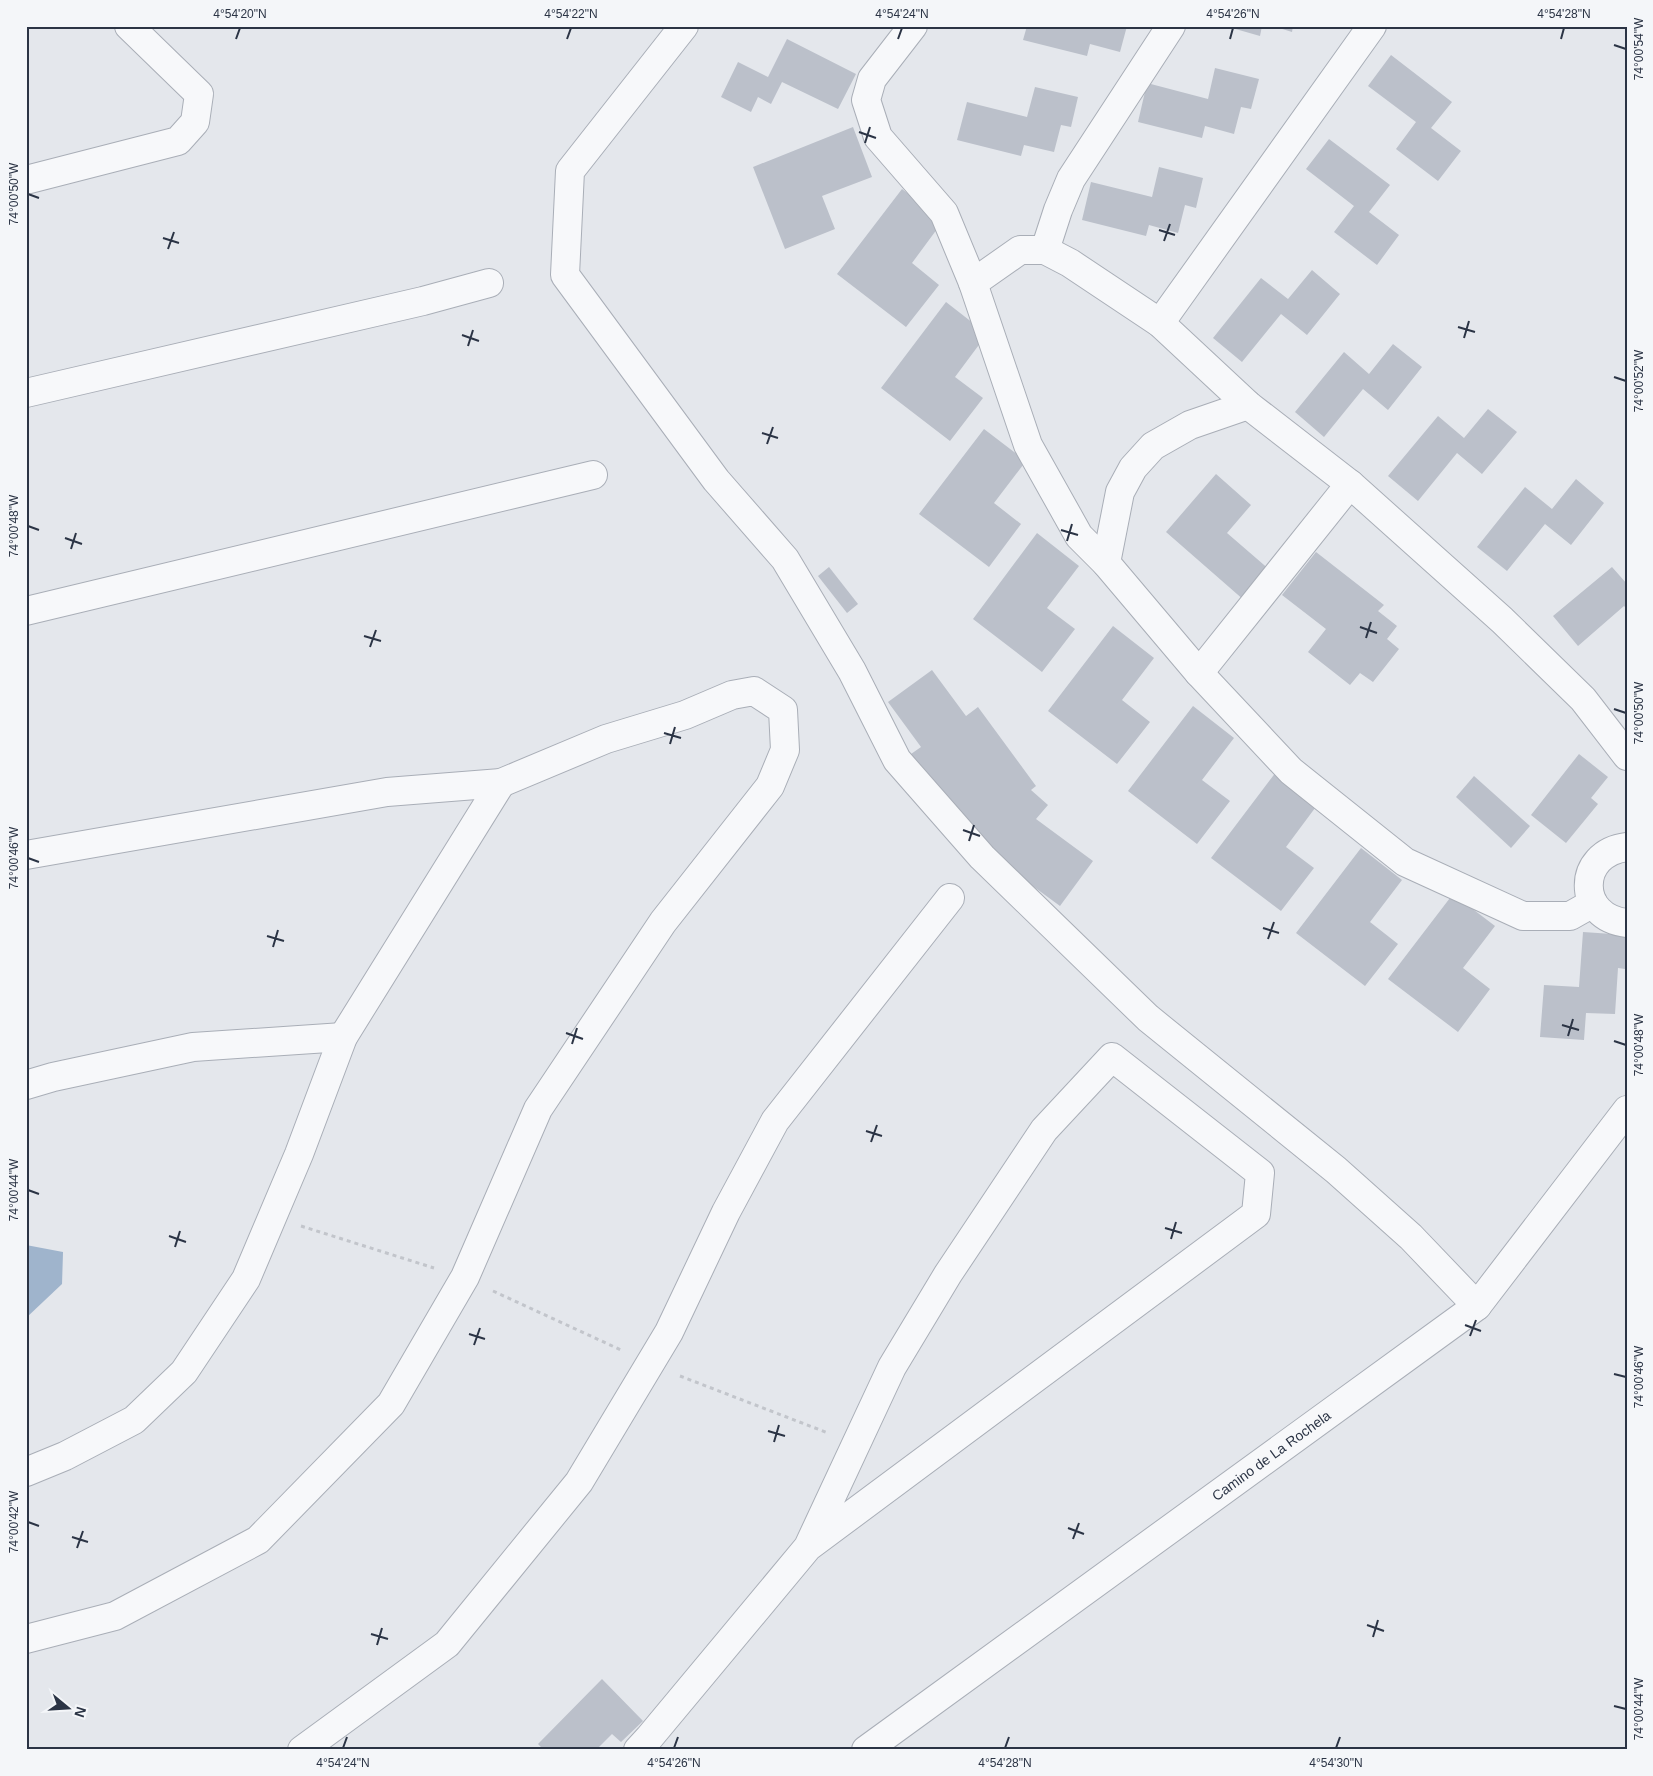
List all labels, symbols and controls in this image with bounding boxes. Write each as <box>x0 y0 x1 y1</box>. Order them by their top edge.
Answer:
text: 4°54'20"N <box>213 7 267 21</box>
text: 4°54'22"N <box>544 7 598 21</box>
text: 4°54'24"N <box>875 7 929 21</box>
text: 4°54'26"N <box>1206 7 1260 21</box>
text: 4°54'28"N <box>1537 7 1591 21</box>
text: 74°00'54"W <box>1632 17 1646 80</box>
text: 74°00'50"W <box>7 162 21 225</box>
text: 74°00'52"W <box>1632 349 1646 412</box>
text: 74°00'48"W <box>7 494 21 557</box>
text: 74°00'50"W <box>1632 681 1646 744</box>
text: 74°00'46"W <box>7 826 21 889</box>
text: 74°00'48"W <box>1632 1013 1646 1076</box>
text: 74°00'44"W <box>7 1158 21 1221</box>
text: 74°00'46"W <box>1632 1345 1646 1408</box>
street label: Camino de La Rochela <box>1209 1407 1334 1504</box>
text: 74°00'42"W <box>7 1490 21 1553</box>
text: 74°00'44"W <box>1632 1677 1646 1740</box>
north arrow <box>42 1684 92 1734</box>
text: N <box>71 1705 90 1719</box>
text: 4°54'24"N <box>316 1756 370 1770</box>
text: 4°54'26"N <box>647 1756 701 1770</box>
text: 4°54'28"N <box>978 1756 1032 1770</box>
text: 4°54'30"N <box>1309 1756 1363 1770</box>

